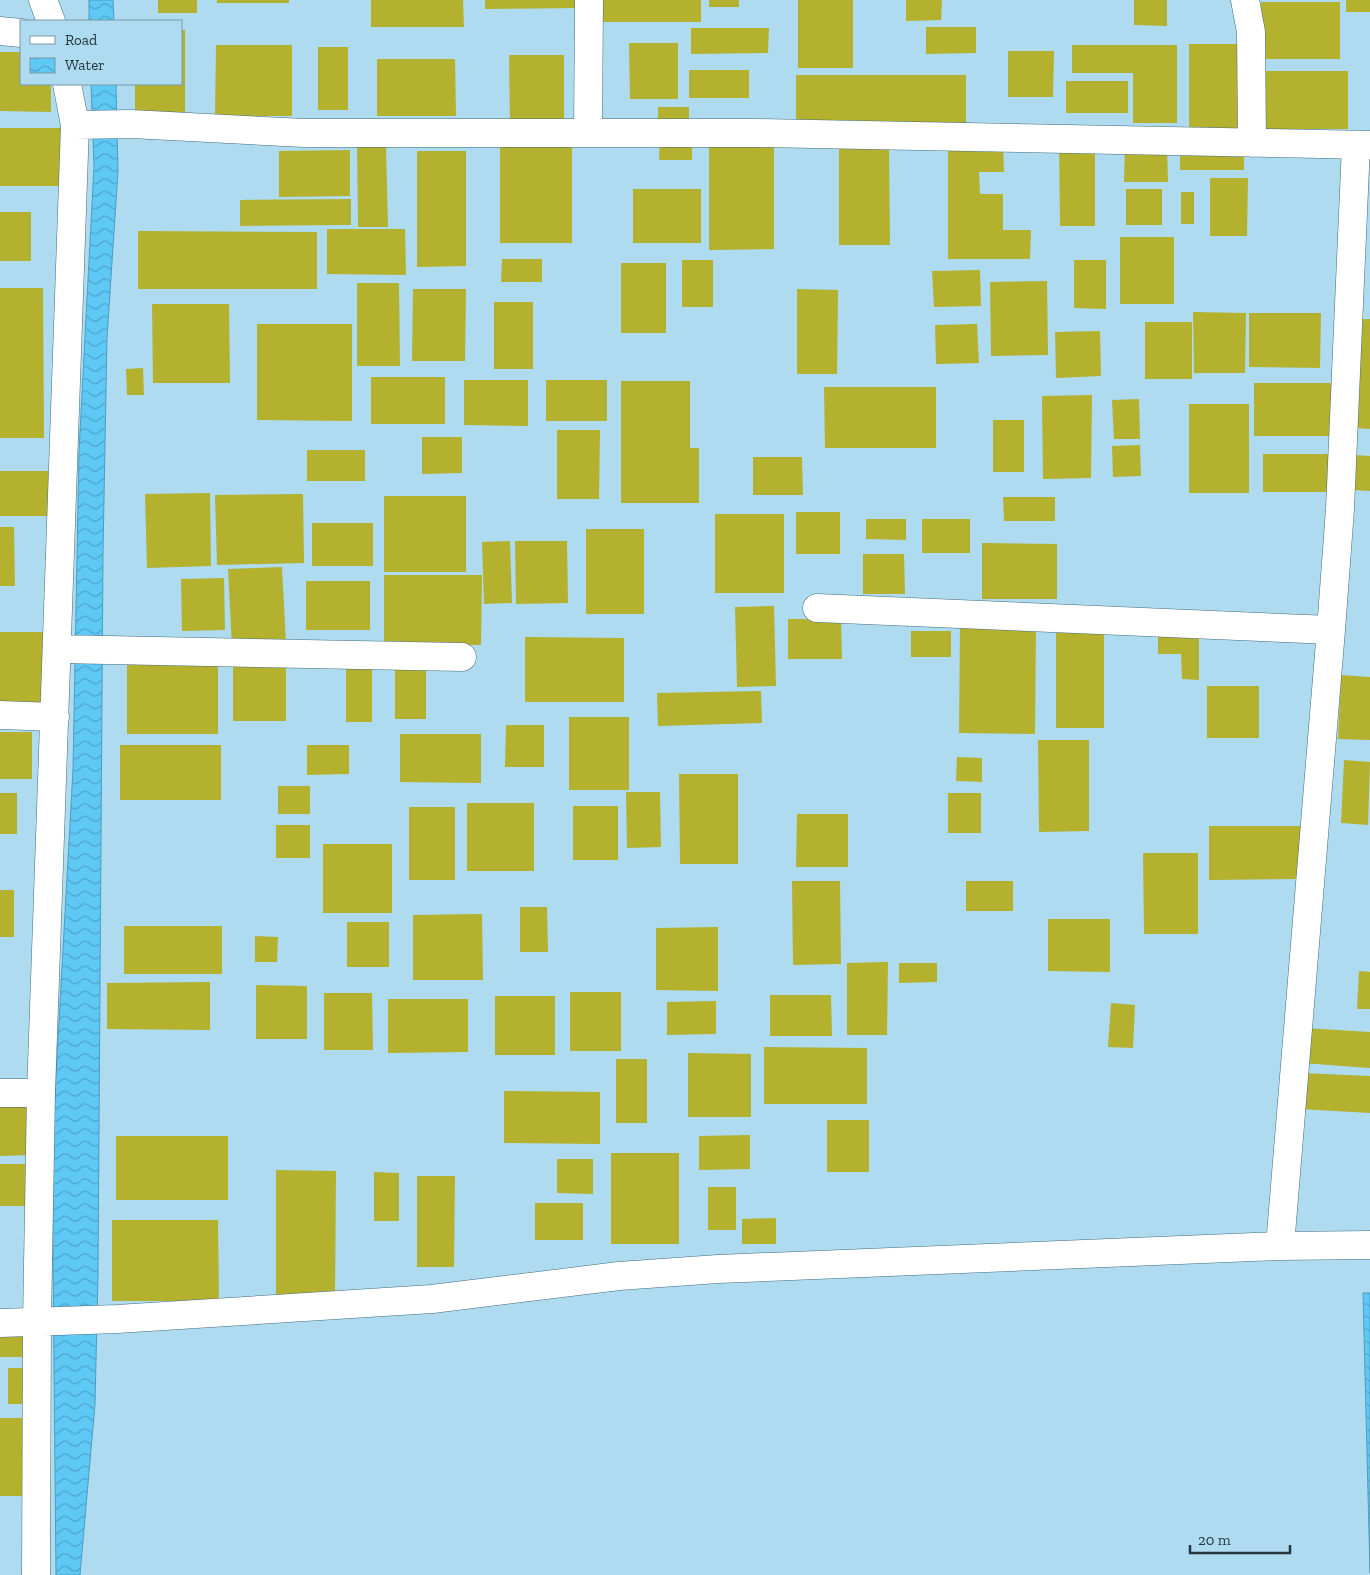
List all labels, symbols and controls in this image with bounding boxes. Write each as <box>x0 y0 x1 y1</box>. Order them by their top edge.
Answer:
legend <box>20 20 182 85</box>
text: Road <box>65 31 98 49</box>
text: Water <box>65 56 105 74</box>
scale bar <box>1190 1522 1290 1554</box>
text: 20 m <box>1198 1531 1231 1549</box>

